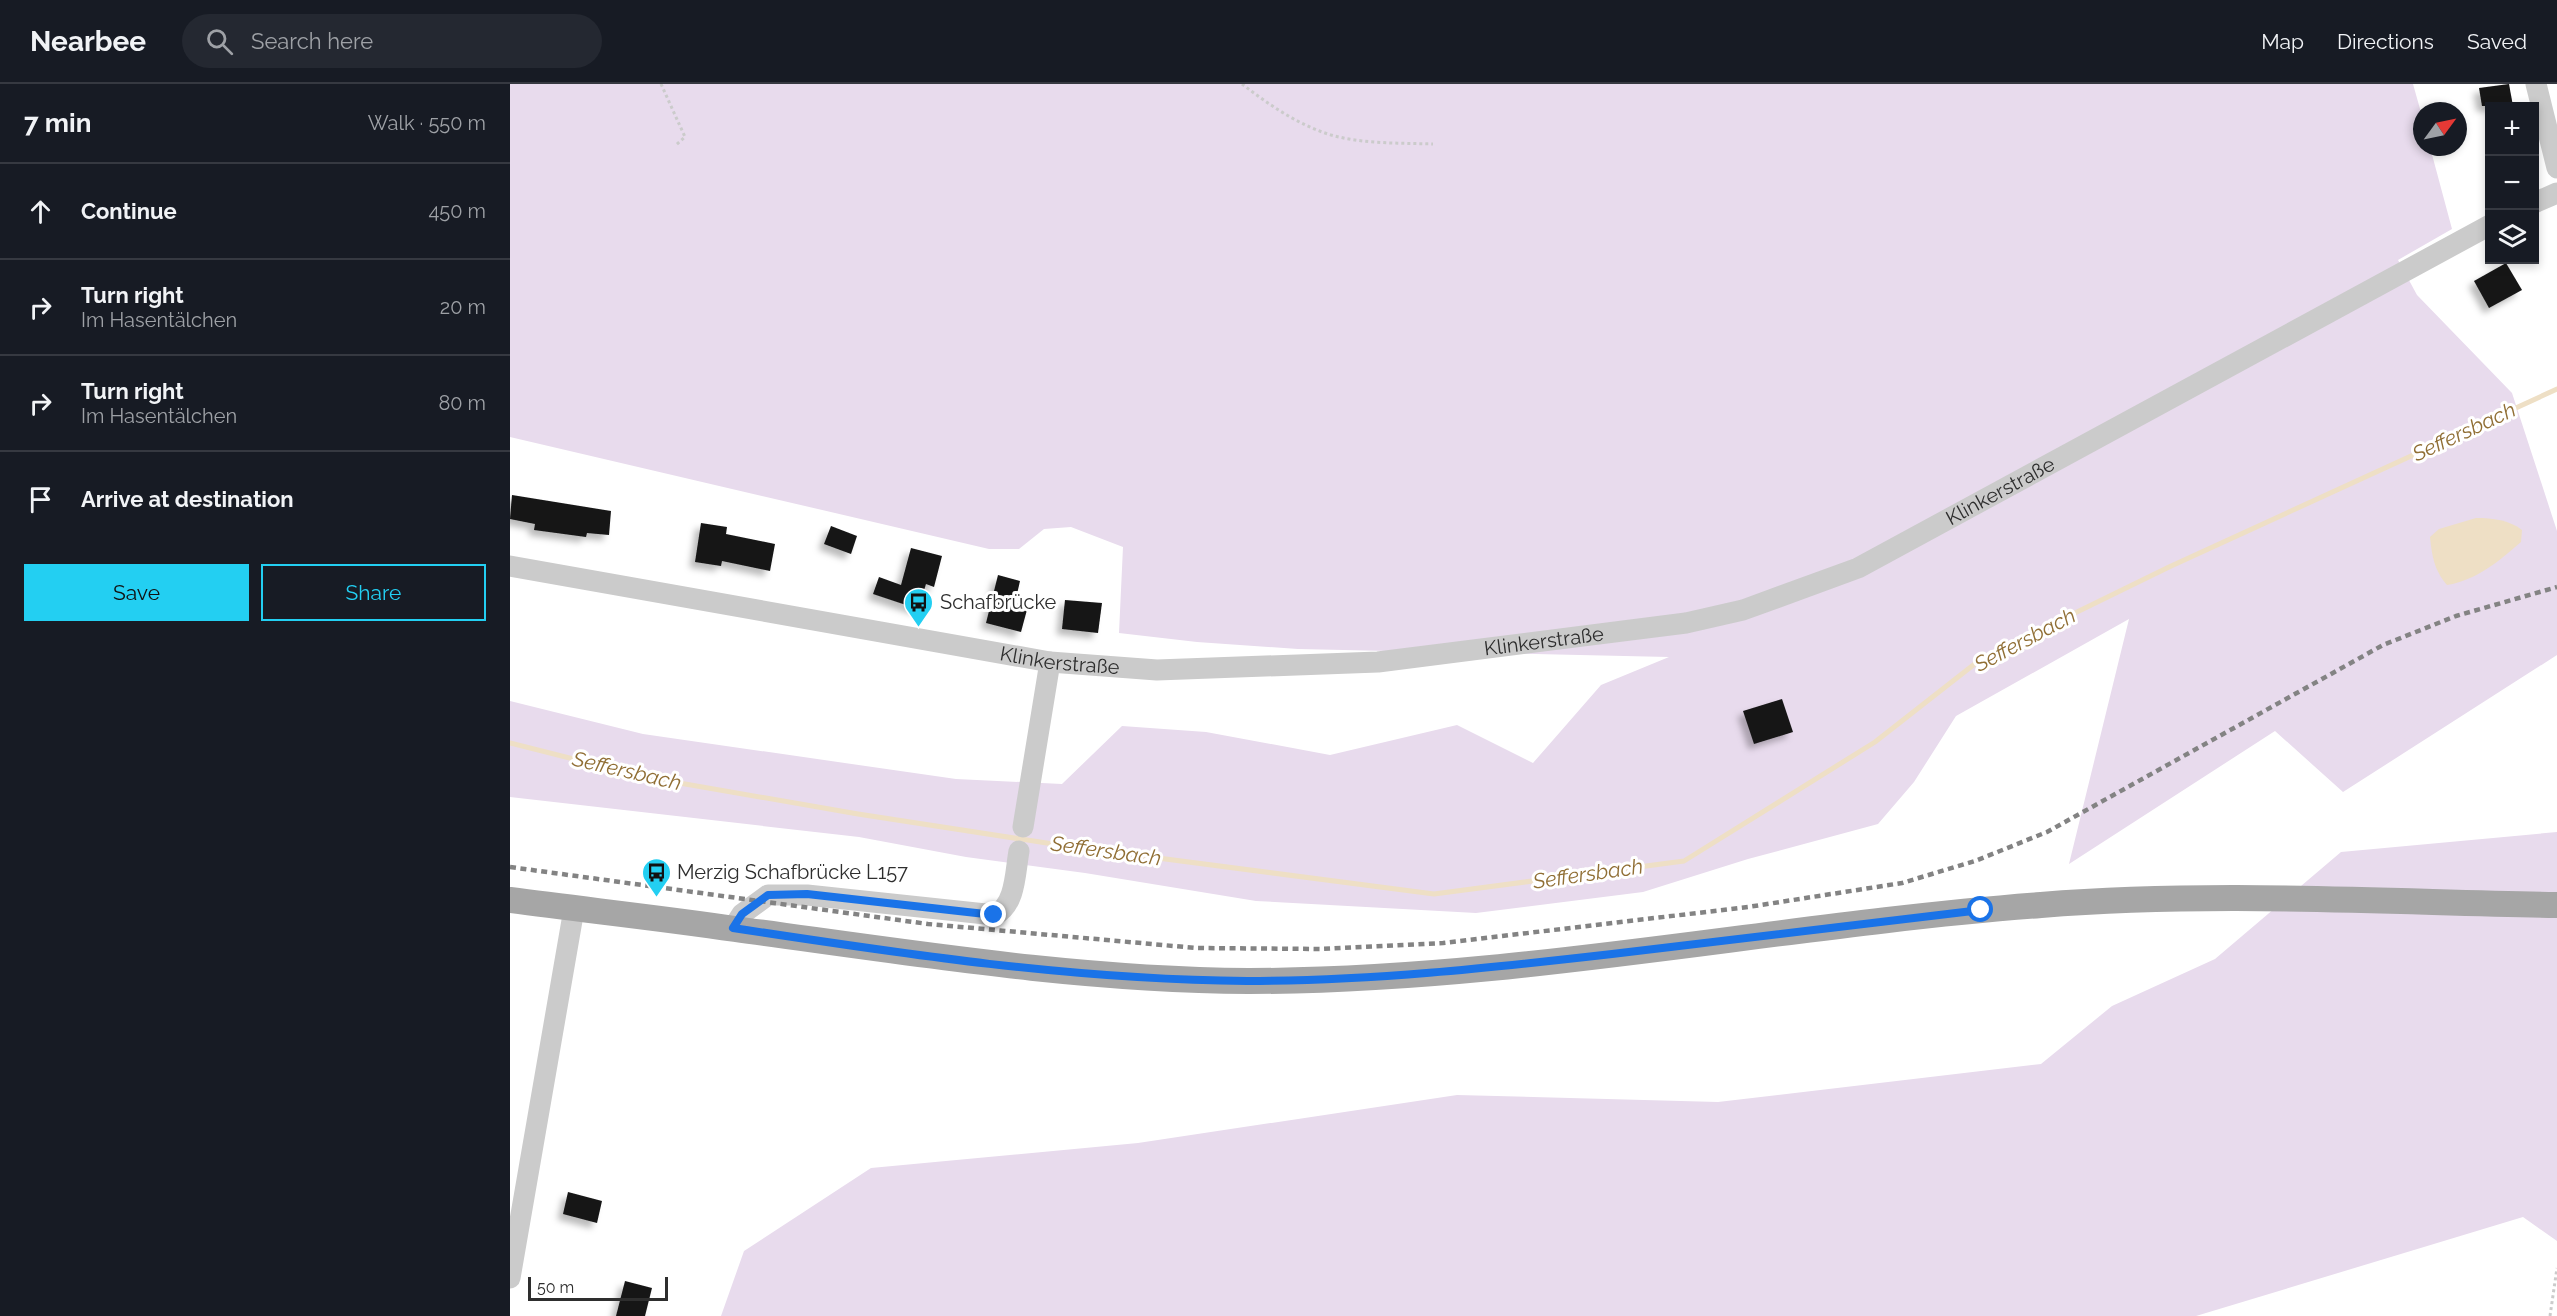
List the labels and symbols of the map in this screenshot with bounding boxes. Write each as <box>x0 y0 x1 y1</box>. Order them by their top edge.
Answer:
north arrow <box>2413 102 2467 156</box>
water label: Seffersbach <box>2407 397 2519 467</box>
street label: Klinkerstraße <box>1942 452 2059 530</box>
bus stop icon: Schafbrücke <box>903 586 935 628</box>
place label: Schafbrücke <box>940 590 1056 614</box>
water label: Seffersbach <box>1969 602 2080 677</box>
street label: Klinkerstraße <box>1483 622 1605 660</box>
street label: Klinkerstraße <box>998 641 1121 679</box>
water label: Seffersbach <box>569 746 684 795</box>
water label: Seffersbach <box>1048 830 1163 871</box>
water label: Seffersbach <box>1530 853 1645 894</box>
bus stop icon: Merzig Schafbrücke L157 <box>640 856 672 898</box>
place label: Merzig Schafbrücke L157 <box>677 860 908 884</box>
route start <box>1967 896 1993 922</box>
route end <box>980 901 1006 927</box>
scale bar <box>528 1274 668 1302</box>

